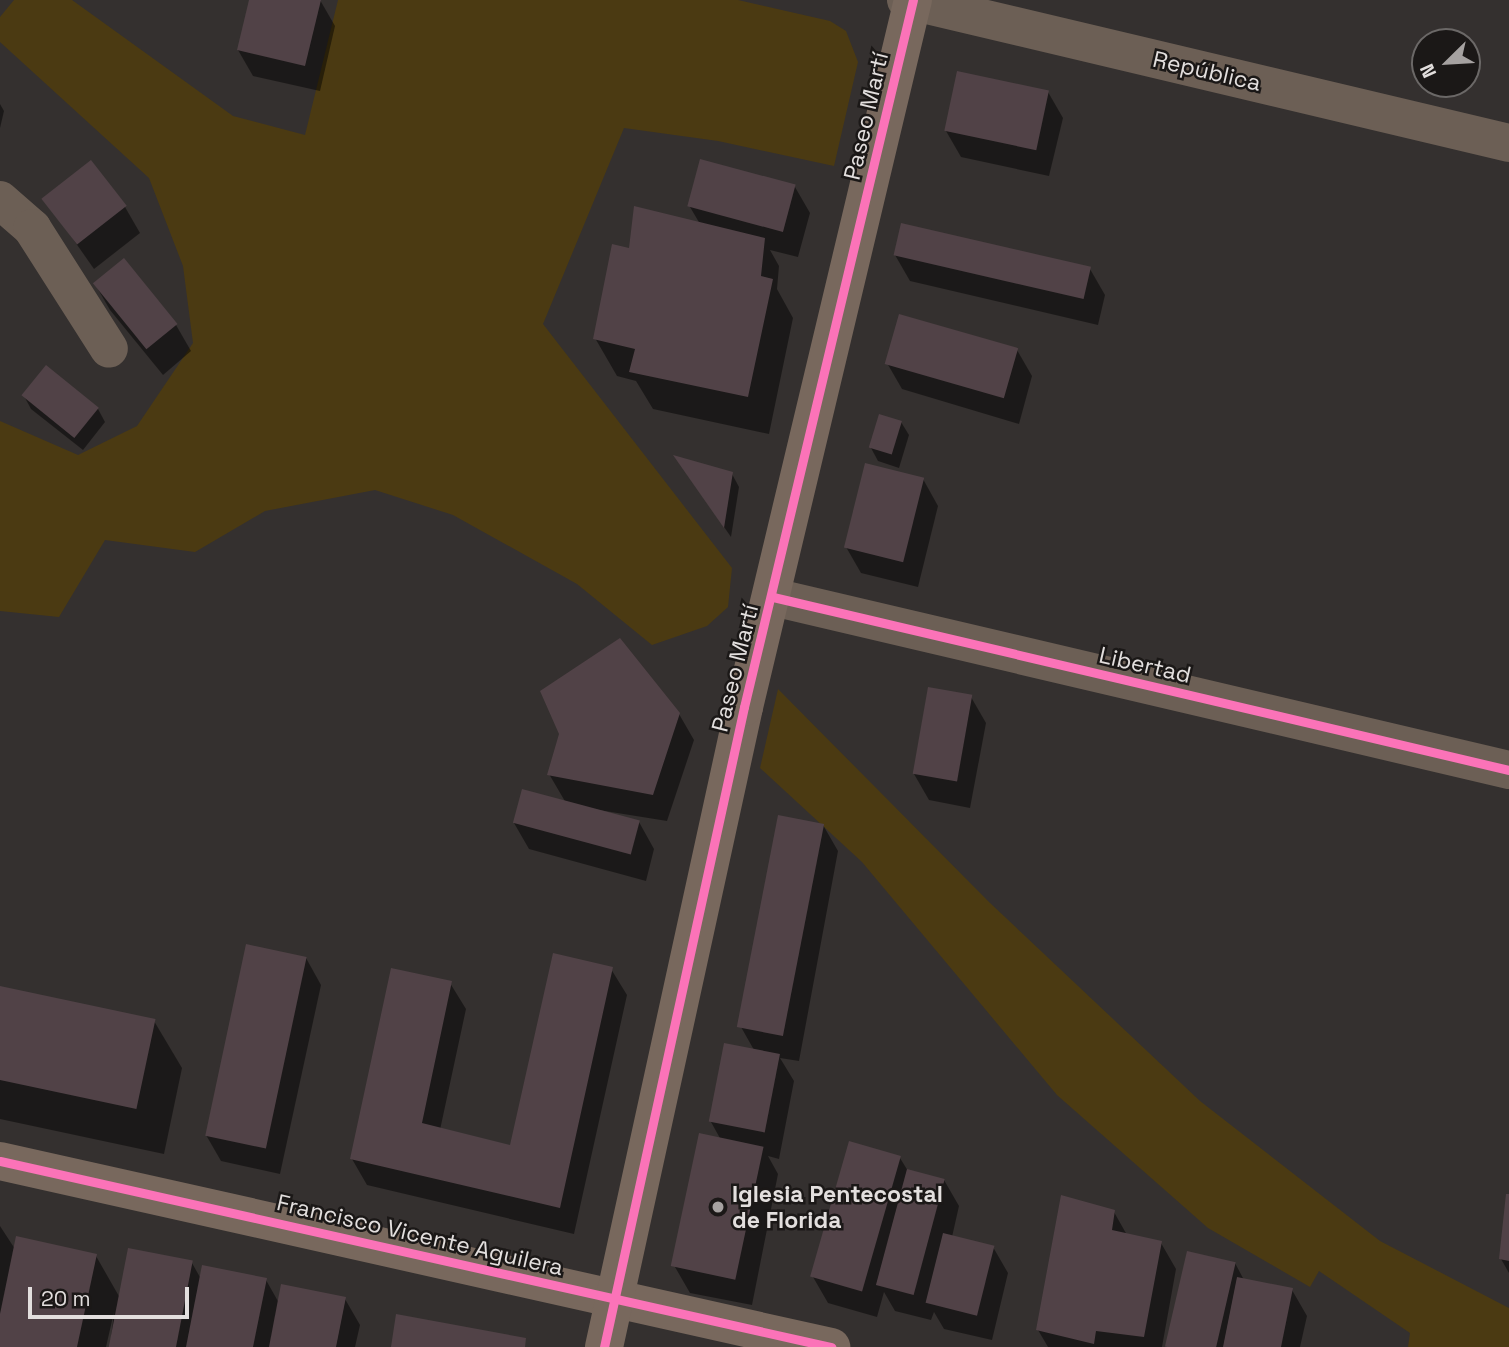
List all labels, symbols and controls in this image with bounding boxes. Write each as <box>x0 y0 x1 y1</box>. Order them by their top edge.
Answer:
north arrow <box>1411 28 1481 98</box>
street label: República <box>1150 45 1264 97</box>
street label: Paseo Martí <box>838 49 894 183</box>
text: N <box>1414 60 1442 82</box>
street label: Paseo Martí <box>706 601 764 735</box>
street label: Libertad <box>1096 641 1194 689</box>
place label: Iglesia Pentecostal de Florida <box>732 1180 943 1234</box>
street label: Francisco Vicente Aguilera <box>274 1189 566 1281</box>
marker: Iglesia Pentecostal de Florida <box>710 1199 726 1215</box>
scale bar <box>32 1274 192 1318</box>
text: 20 m <box>41 1285 91 1312</box>

